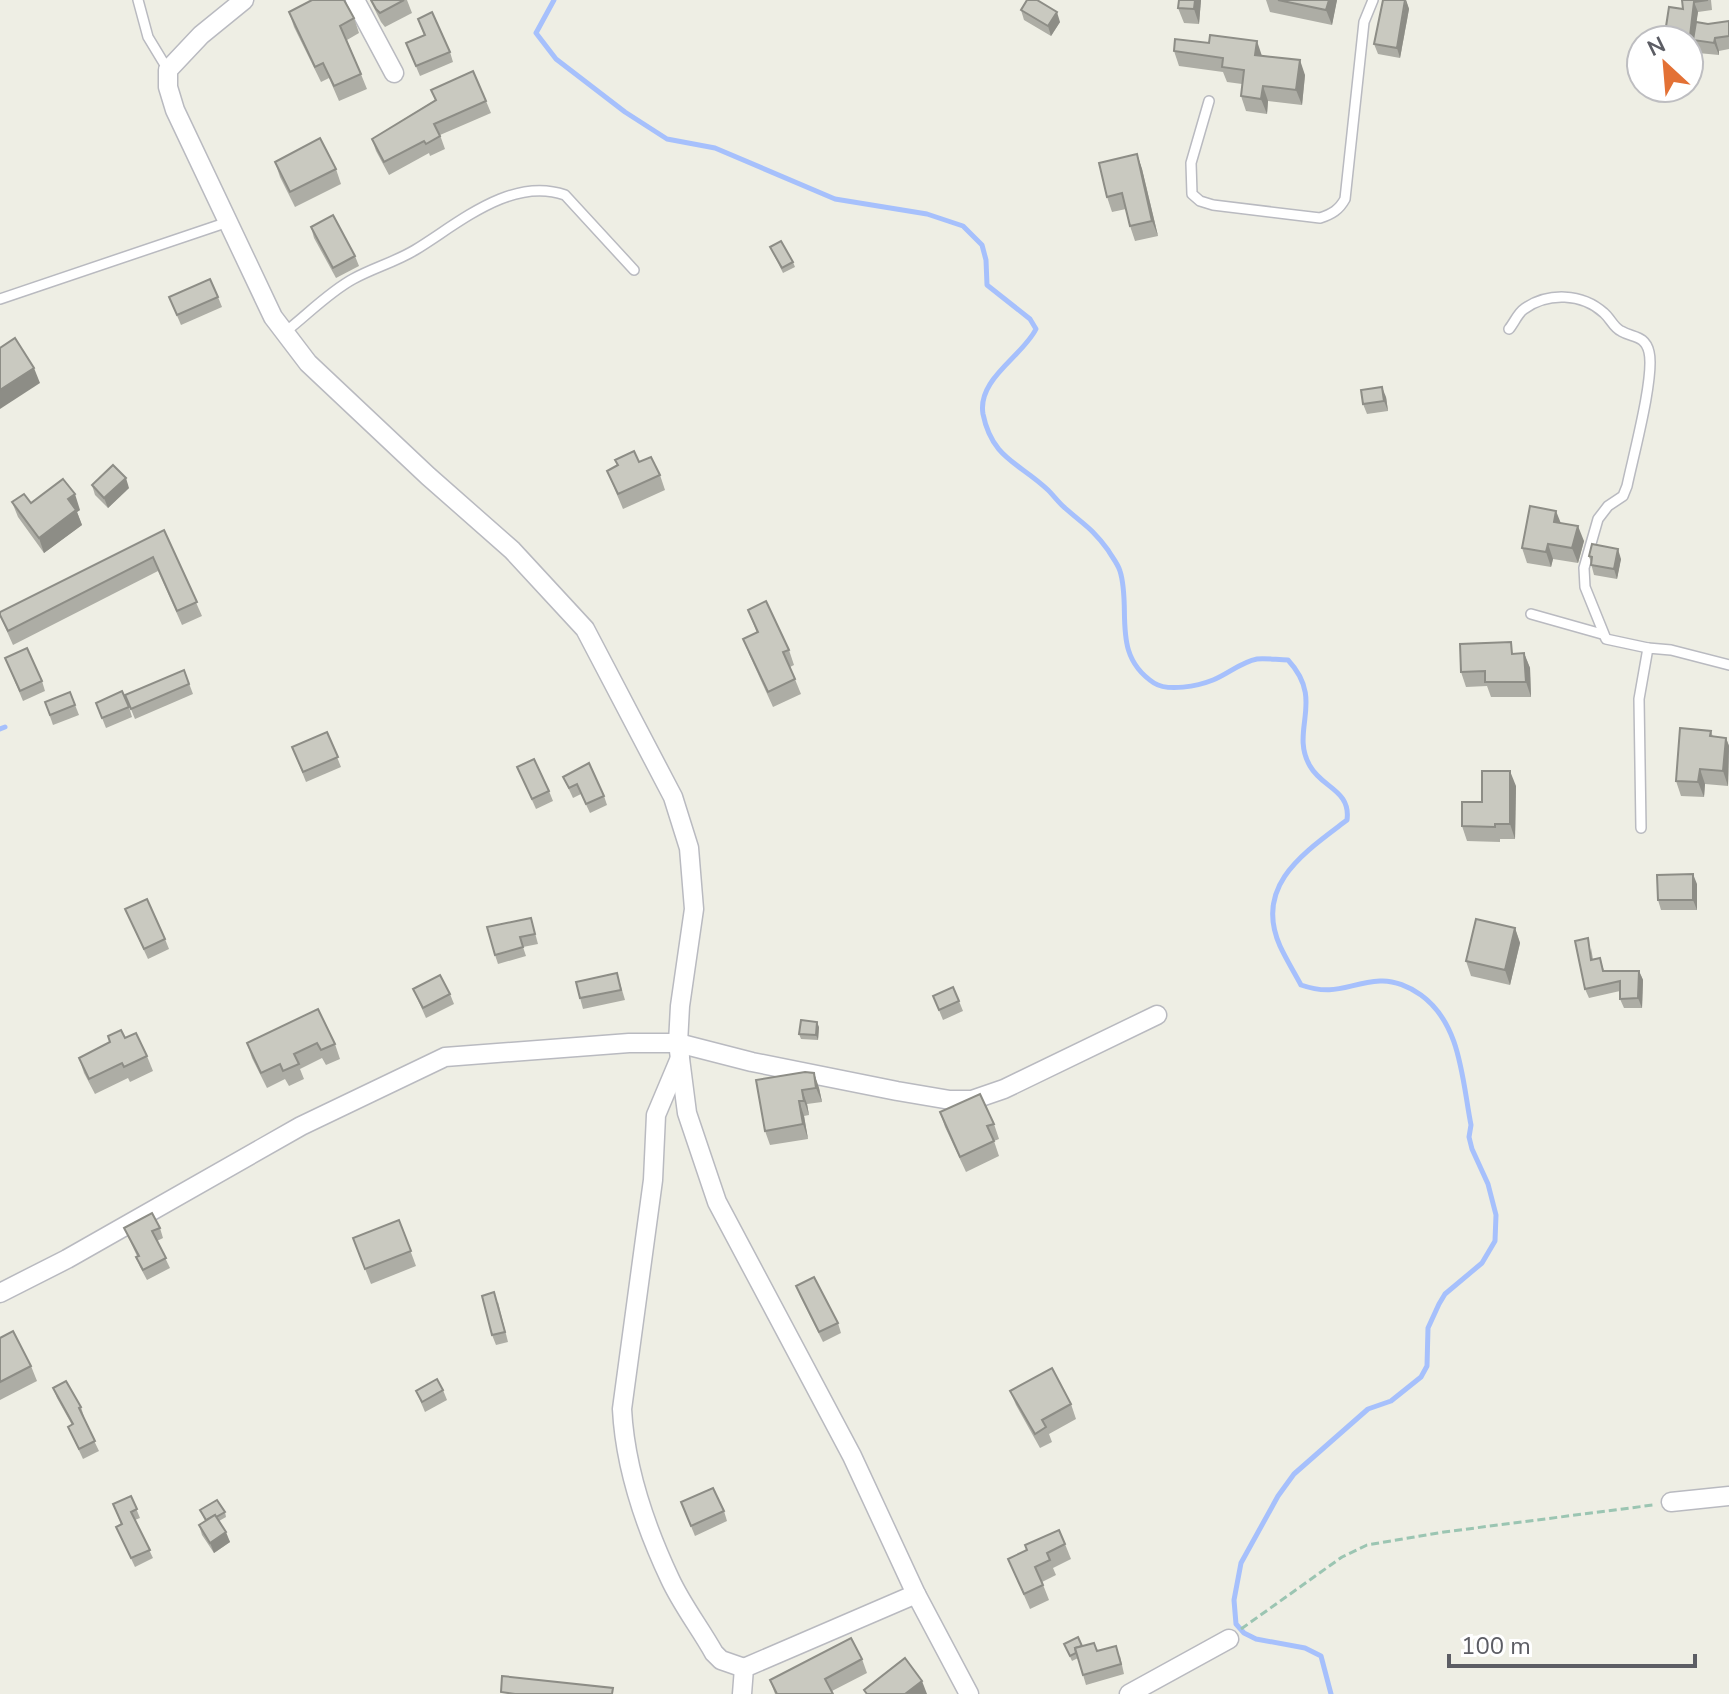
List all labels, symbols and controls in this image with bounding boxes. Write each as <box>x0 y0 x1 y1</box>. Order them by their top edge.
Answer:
north arrow <box>1625 24 1705 104</box>
text: N <box>1643 30 1671 64</box>
scale bar <box>1449 1618 1695 1668</box>
text: 100 m <box>1461 1630 1531 1662</box>

